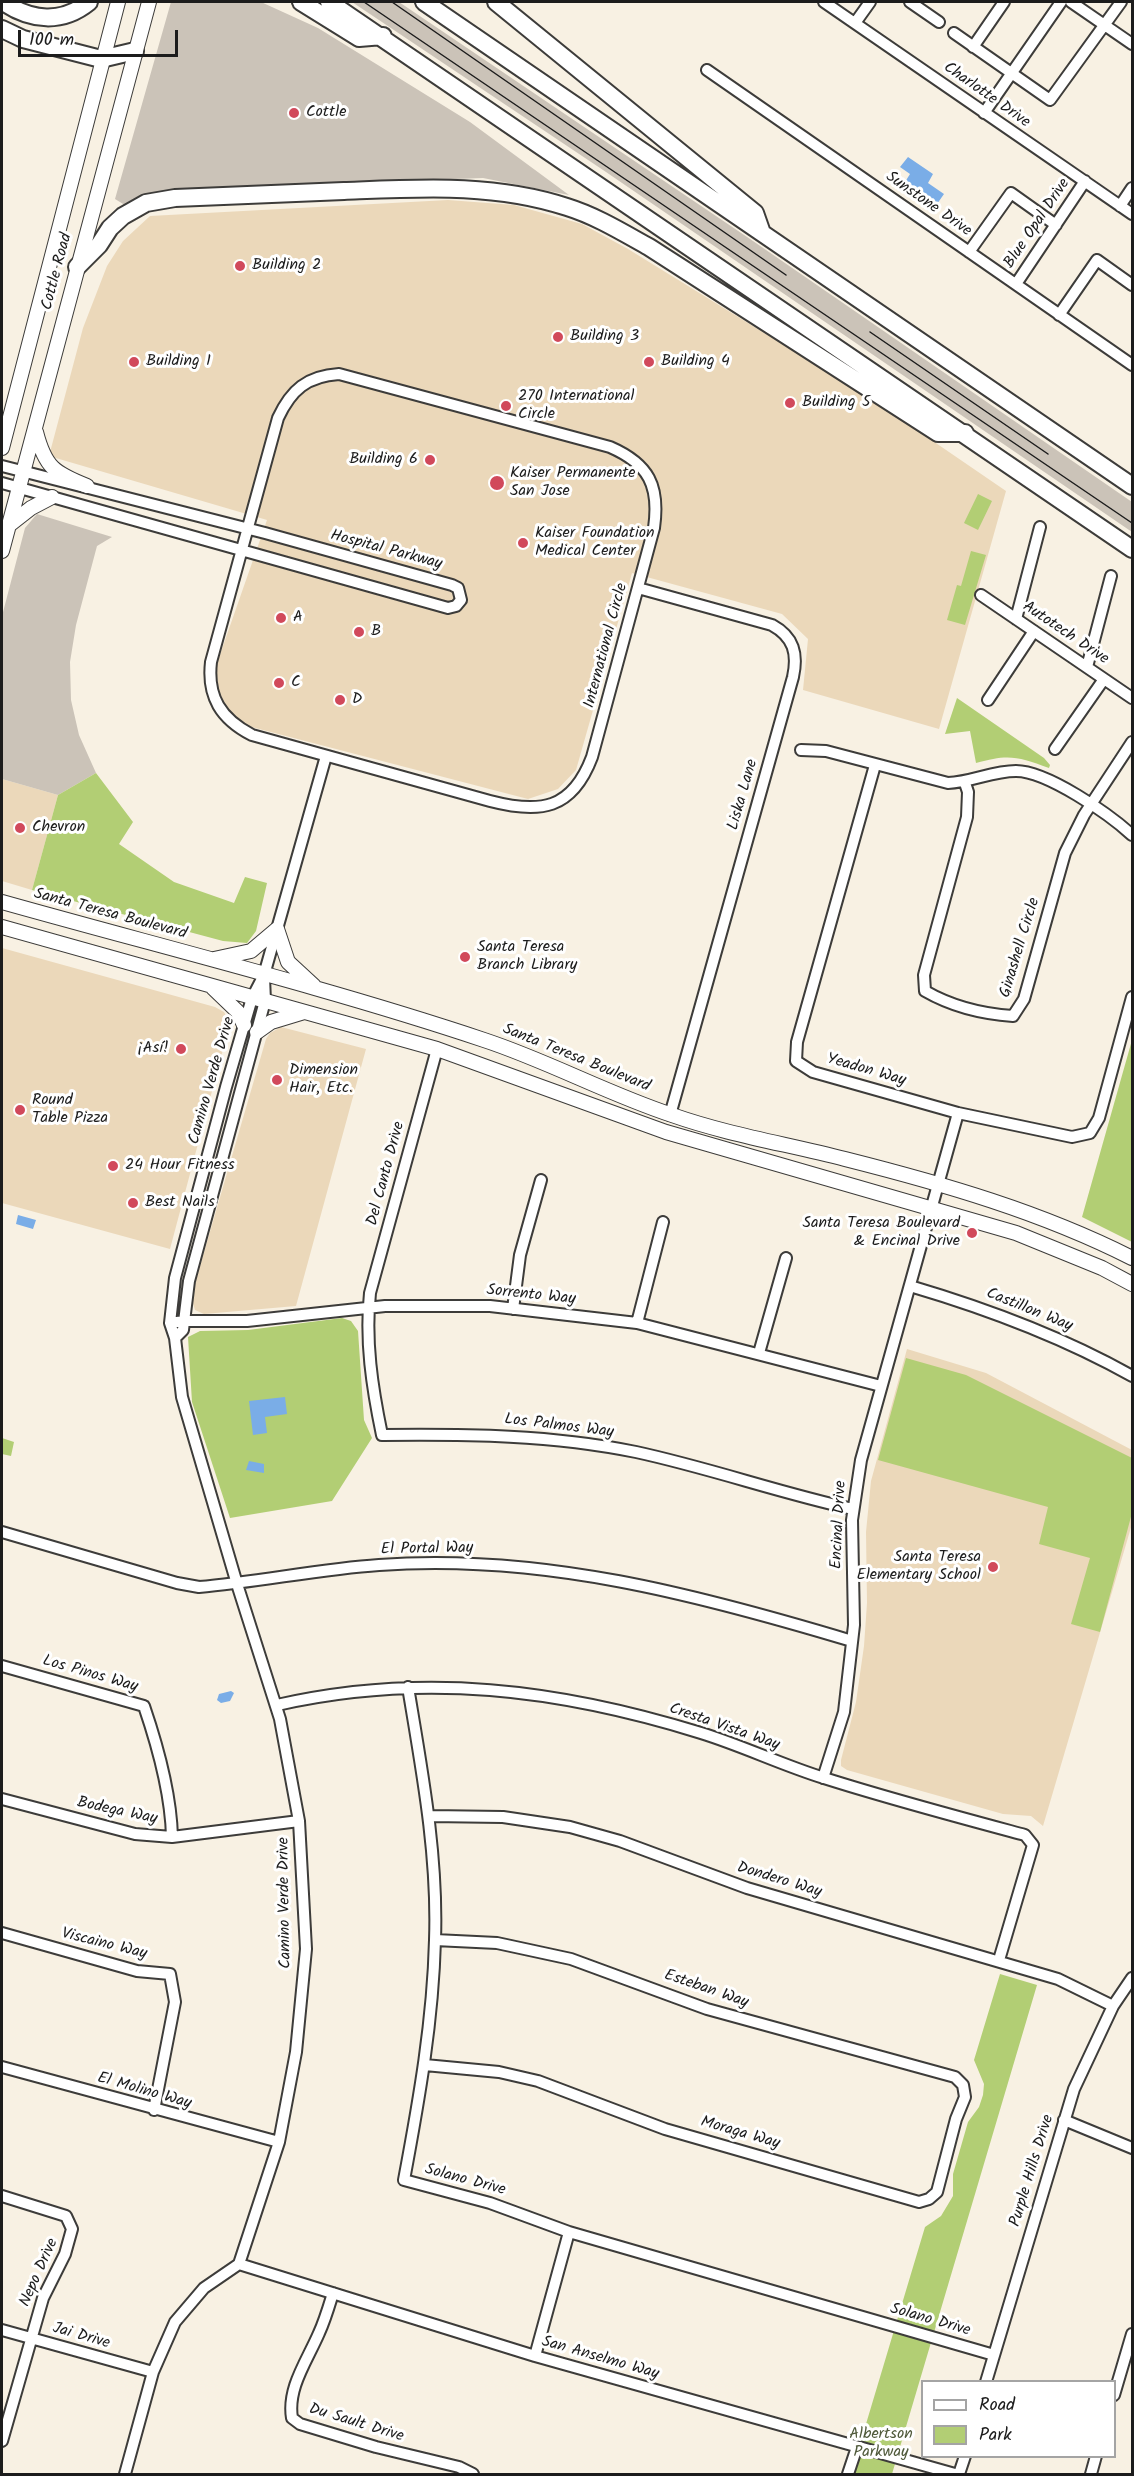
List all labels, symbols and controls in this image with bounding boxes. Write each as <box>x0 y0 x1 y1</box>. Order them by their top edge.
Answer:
scale bar <box>21 18 182 56</box>
text: 100 m <box>29 26 74 55</box>
street label: Charlotte Drive <box>939 59 1033 133</box>
place label: Cottle <box>306 103 346 123</box>
marker: Cottle <box>287 106 301 120</box>
street label: Sunstone Drive <box>881 168 975 242</box>
street label: Blue Opal Drive <box>1001 175 1075 273</box>
street label: Cottle Road <box>39 231 77 313</box>
place label: Building 2 <box>252 256 321 276</box>
marker: Building 2 <box>233 259 247 273</box>
place label: Building 3 <box>570 327 639 347</box>
marker: Building 3 <box>551 330 565 344</box>
place label: Building 1 <box>146 352 211 372</box>
place label: Building 4 <box>661 352 730 372</box>
marker: Building 1 <box>127 355 141 369</box>
marker: Building 4 <box>642 355 656 369</box>
place label: 270 International Circle <box>518 387 634 425</box>
place label: Building 5 <box>802 393 871 413</box>
marker: Building 5 <box>783 396 797 410</box>
marker: 270 International Circle <box>499 399 513 413</box>
place label: Building 6 <box>349 450 418 470</box>
marker: Building 6 <box>423 453 437 467</box>
place label: Kaiser Permanente San Jose <box>510 464 636 502</box>
marker: Kaiser Permanente San Jose <box>488 474 506 492</box>
place label: Kaiser Foundation Medical Center <box>535 524 655 562</box>
street label: Hospital Parkway <box>328 527 444 575</box>
marker: Kaiser Foundation Medical Center <box>516 536 530 550</box>
street label: International Circle <box>581 581 633 711</box>
street label: Autotech Drive <box>1018 598 1112 670</box>
place label: A <box>293 608 303 628</box>
marker: A <box>274 611 288 625</box>
place label: B <box>371 622 381 642</box>
marker: B <box>352 625 366 639</box>
place label: C <box>291 673 301 693</box>
marker: C <box>272 676 286 690</box>
place label: D <box>352 690 362 710</box>
marker: D <box>333 693 347 707</box>
street label: Liska Lane <box>725 757 763 833</box>
place label: Chevron <box>32 818 85 838</box>
marker: Chevron <box>13 821 27 835</box>
street label: Santa Teresa Boulevard <box>31 885 189 945</box>
street label: Ginashell Circle <box>997 896 1045 1000</box>
place label: Santa Teresa Branch Library <box>477 938 577 976</box>
marker: Santa Teresa Branch Library <box>458 950 472 964</box>
street label: Camino Verde Drive <box>186 1015 240 1147</box>
street label: Santa Teresa Boulevard <box>499 1021 653 1097</box>
place label: ¡Así! <box>137 1039 169 1059</box>
marker: ¡Así! <box>174 1042 188 1056</box>
street label: Yeadon Way <box>824 1051 908 1091</box>
place label: Dimension Hair, Etc. <box>289 1061 358 1099</box>
marker: Dimension Hair, Etc. <box>270 1073 284 1087</box>
place label: Round Table Pizza <box>32 1091 108 1129</box>
marker: Round Table Pizza <box>13 1103 27 1117</box>
street label: Del Canto Drive <box>364 1120 410 1228</box>
place label: 24 Hour Fitness <box>125 1156 235 1176</box>
marker: 24 Hour Fitness <box>106 1159 120 1173</box>
place label: Best Nails <box>145 1193 215 1213</box>
marker: Best Nails <box>126 1196 140 1210</box>
place label: Santa Teresa Boulevard & Encinal Drive <box>803 1214 960 1252</box>
marker: Santa Teresa Boulevard & Encinal Drive <box>965 1226 979 1240</box>
street label: Sorrento Way <box>486 1282 576 1310</box>
street label: Castillon Way <box>983 1285 1075 1337</box>
street label: Los Palmos Way <box>503 1411 615 1443</box>
street label: Encinal Drive <box>828 1480 852 1570</box>
street label: El Portal Way <box>381 1540 473 1560</box>
place label: Santa Teresa Elementary School <box>857 1548 981 1586</box>
marker: Santa Teresa Elementary School <box>986 1560 1000 1574</box>
street label: Los Pinos Way <box>40 1652 140 1698</box>
street label: Cresta Vista Way <box>666 1700 782 1756</box>
street label: Bodega Way <box>75 1794 159 1830</box>
street label: Camino Verde Drive <box>275 1837 297 1969</box>
street label: Dondero Way <box>734 1859 824 1903</box>
street label: Viscaino Way <box>59 1925 149 1965</box>
street label: Esteban Way <box>661 1967 751 2013</box>
street label: El Molino Way <box>95 2069 193 2115</box>
street label: Purple Hills Drive <box>1007 2113 1059 2229</box>
street label: Moraga Way <box>698 2114 782 2154</box>
street label: Solano Drive <box>423 2161 507 2201</box>
street label: Nepo Drive <box>16 2236 64 2310</box>
street label: Solano Drive <box>888 2300 972 2342</box>
street label: Jai Drive <box>50 2320 112 2354</box>
street label: San Anselmo Way <box>539 2333 661 2385</box>
legend <box>921 2380 1116 2458</box>
text: Road <box>979 2391 1015 2420</box>
street label: Du Sault Drive <box>306 2400 406 2448</box>
text: Park <box>979 2421 1012 2450</box>
park label: Albertson Parkway <box>849 2425 913 2463</box>

